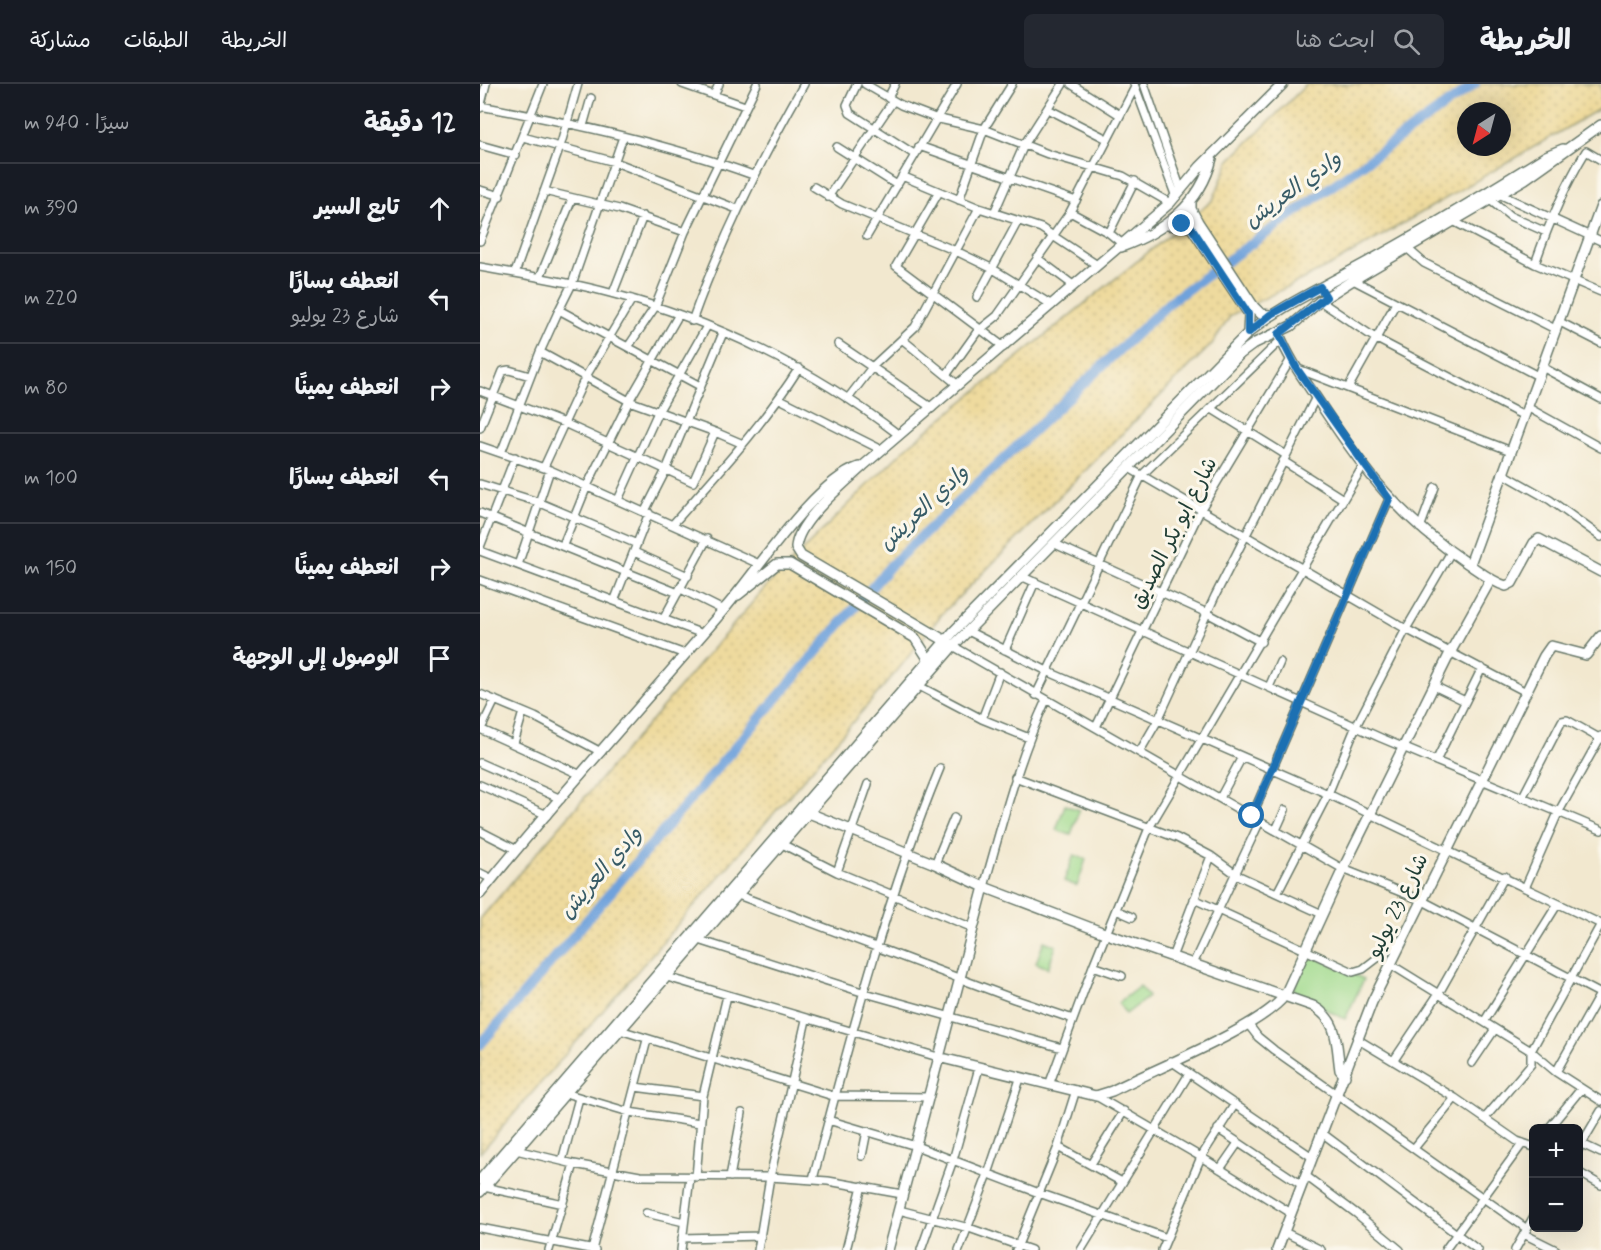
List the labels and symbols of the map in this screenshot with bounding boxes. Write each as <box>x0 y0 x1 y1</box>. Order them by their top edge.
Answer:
north arrow <box>1457 102 1511 156</box>
water label: وادي العريش <box>1239 145 1347 235</box>
route end <box>1168 210 1194 236</box>
street label: شارع ابو بكر الصديق <box>1124 452 1224 614</box>
water label: وادي العريش <box>873 459 975 557</box>
route start <box>1238 802 1264 828</box>
water label: وادي العريش <box>553 821 649 925</box>
street label: شارع 23 يوليو <box>1360 849 1435 964</box>

